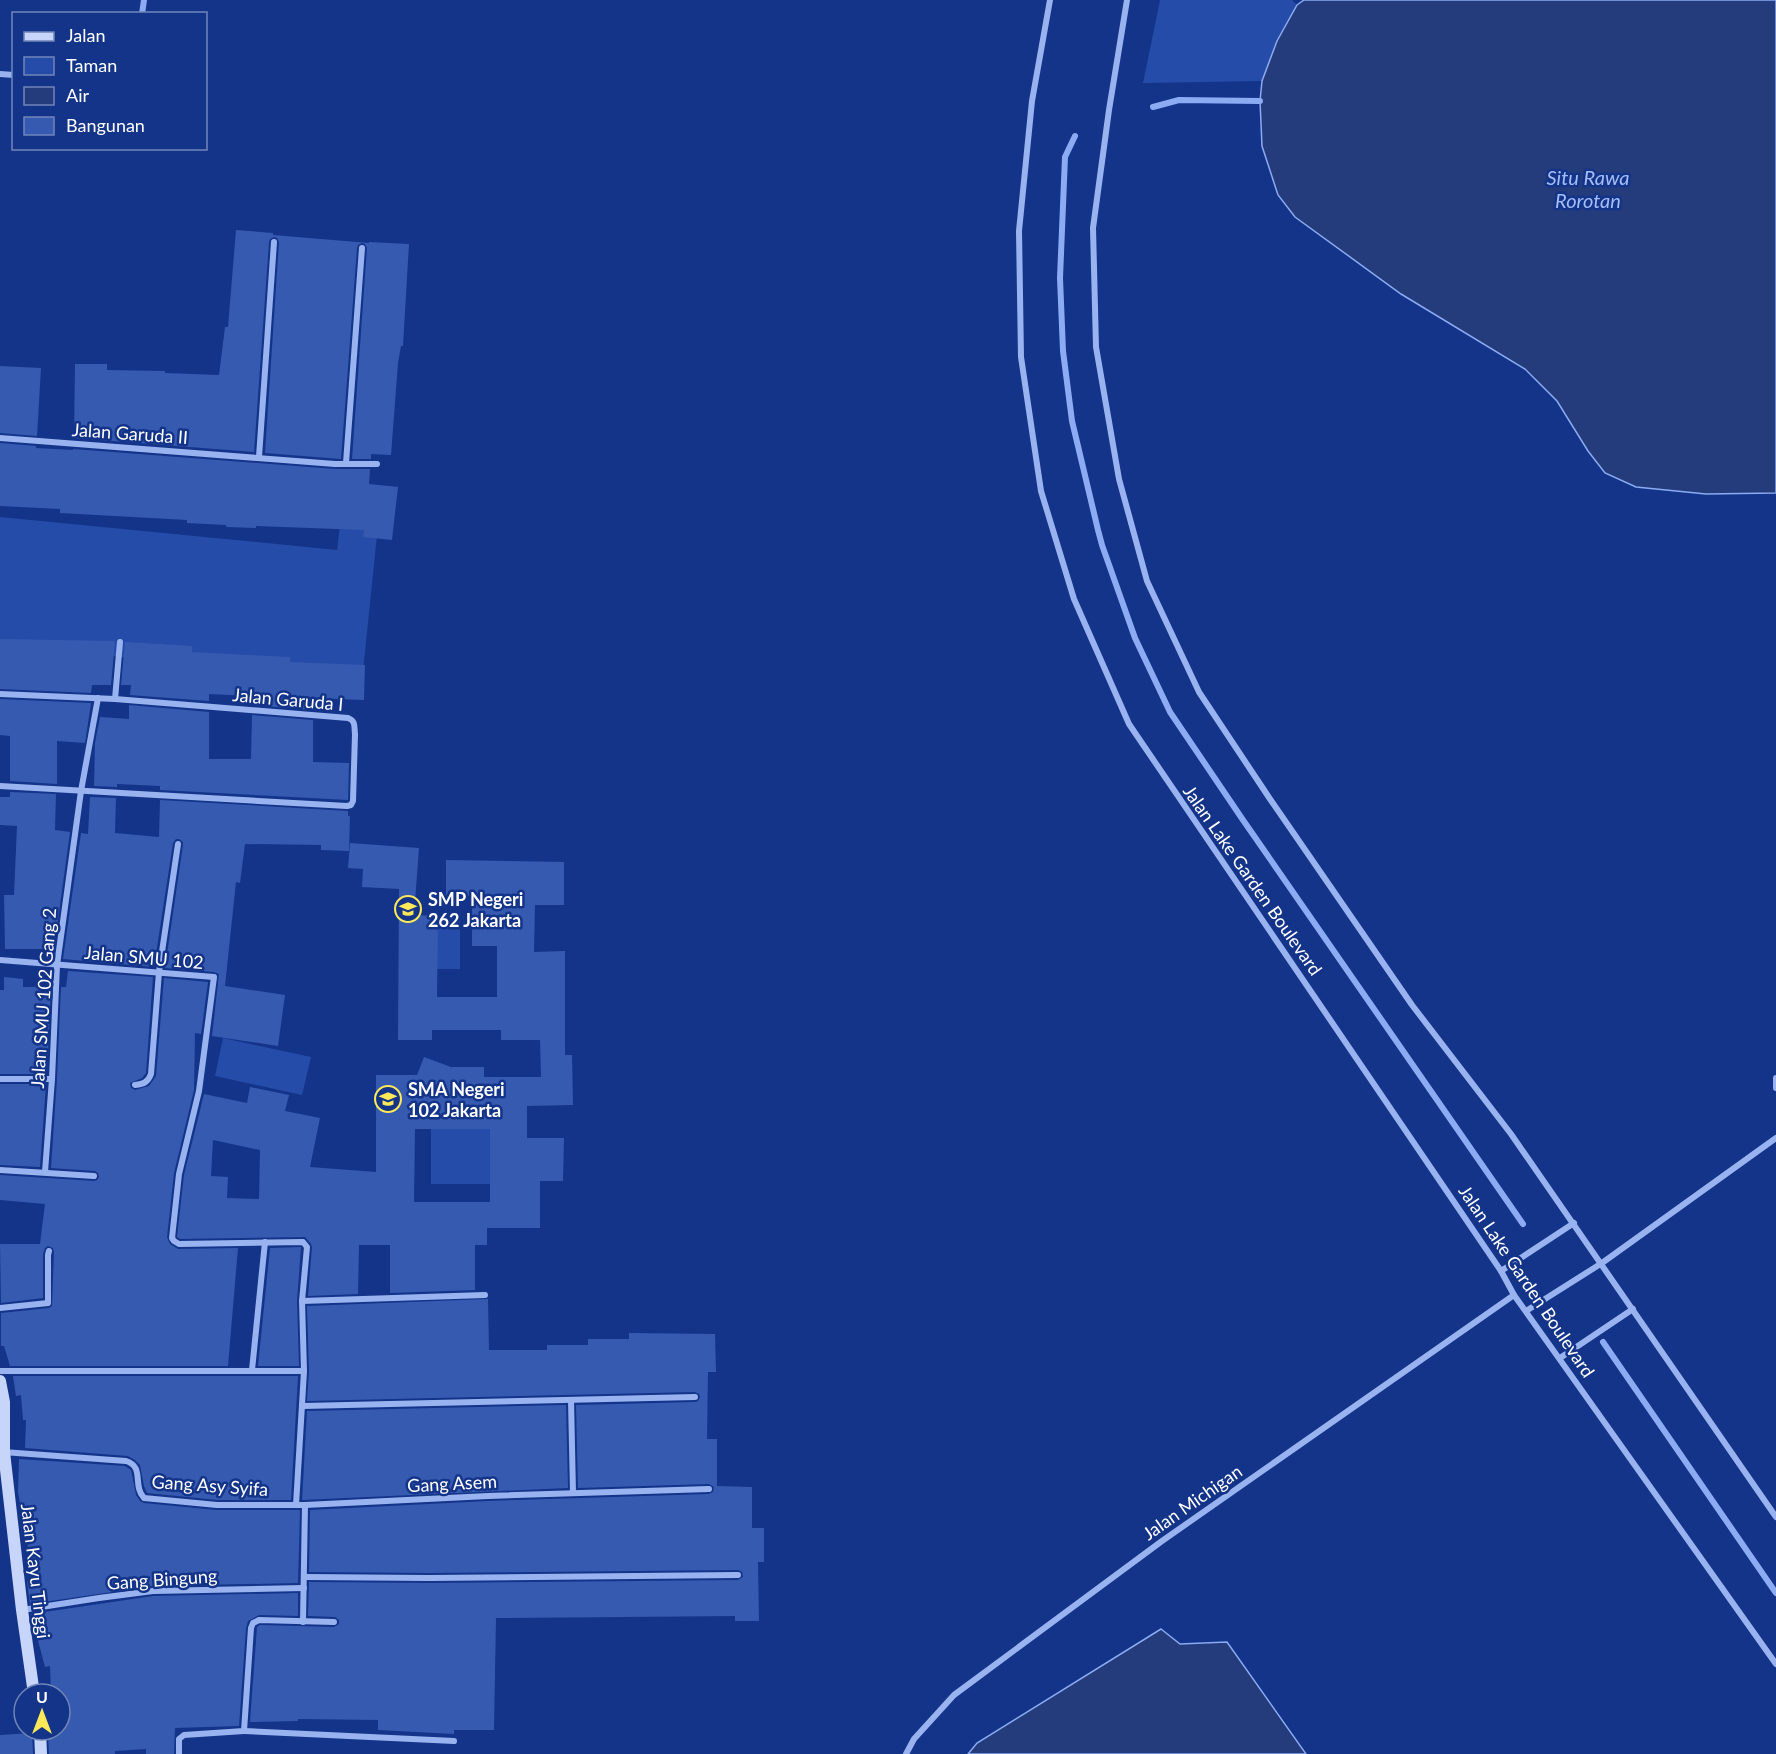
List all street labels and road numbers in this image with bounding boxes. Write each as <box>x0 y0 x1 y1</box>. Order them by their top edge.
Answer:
street label: Jalan Garuda II <box>71 418 189 448</box>
street label: Jalan Garuda I <box>232 683 344 715</box>
street label: Jalan Lake Garden Boulevard <box>1179 781 1327 979</box>
street label: Jalan SMU 102 Gang 2 <box>26 907 60 1089</box>
street label: Jalan SMU 102 <box>83 941 205 973</box>
street label: Jalan Lake Garden Boulevard <box>1454 1181 1600 1381</box>
street label: Jalan Michigan <box>1138 1460 1246 1544</box>
street label: Gang Asy Syifa <box>151 1470 269 1500</box>
street label: Gang Asem <box>407 1470 497 1496</box>
street label: Jalan Kayu Tinggi <box>17 1502 55 1640</box>
street label: Gang Bingung <box>106 1564 218 1594</box>

